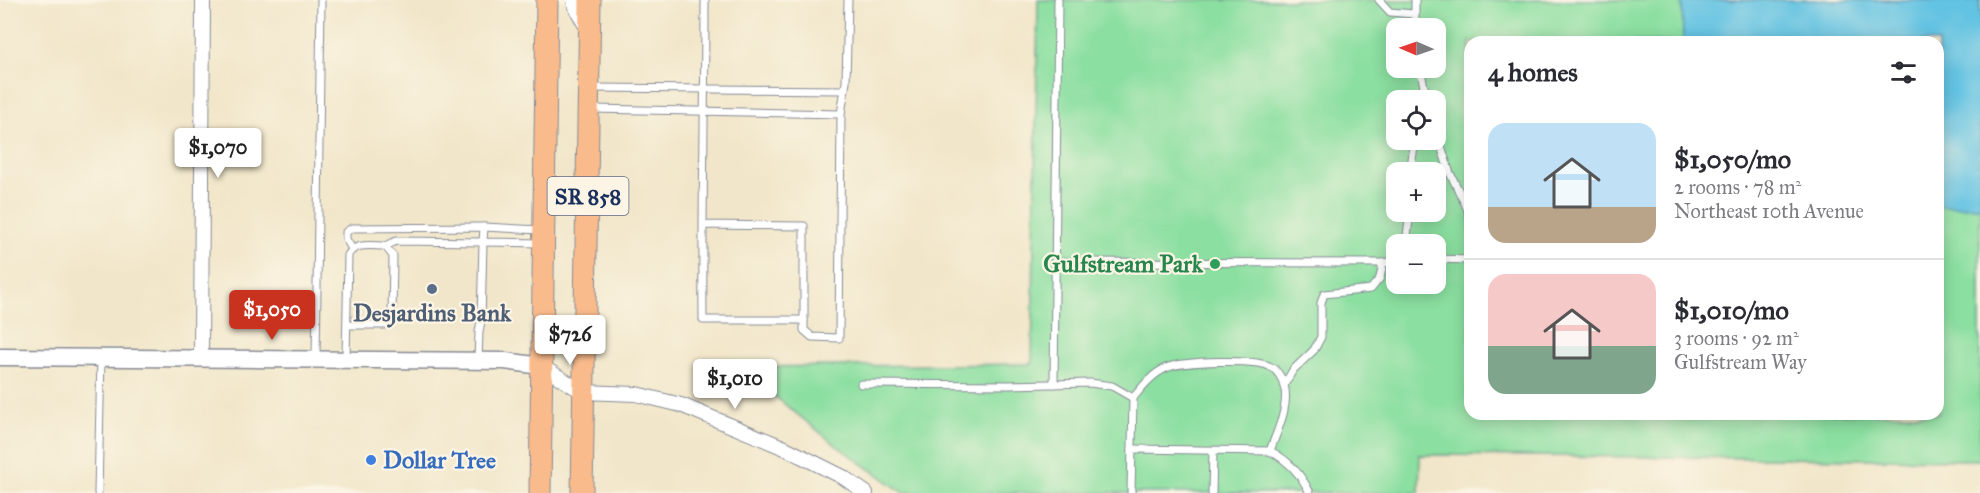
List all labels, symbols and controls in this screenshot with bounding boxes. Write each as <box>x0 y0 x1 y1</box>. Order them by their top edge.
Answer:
north arrow <box>1386 18 1446 78</box>
map controls <box>1386 18 1446 294</box>
text: 4 homes <box>1488 56 1578 88</box>
icon: filters <box>1887 56 1920 89</box>
button: locate <box>1386 90 1446 150</box>
pin: $1,070 <box>169 128 267 179</box>
text: $1,070 <box>188 135 248 159</box>
text: $1,050/mo <box>1674 143 1791 175</box>
icon: home <box>1536 147 1608 219</box>
button: + <box>1386 162 1446 222</box>
text: 2 rooms · 78 m² <box>1674 175 1801 199</box>
road number: SR 858 <box>548 177 628 215</box>
text: Northeast 10th Avenue <box>1674 199 1864 223</box>
button: − <box>1386 234 1446 294</box>
place label: Gulfstream Park <box>1043 249 1204 279</box>
marker: Gulfstream Park <box>1208 257 1222 271</box>
marker: Desjardins Bank <box>425 282 439 296</box>
pin: $1,050 <box>223 290 321 341</box>
text: $1,010/mo <box>1674 294 1789 326</box>
text: $1,050 <box>243 297 301 321</box>
place label: Desjardins Bank <box>353 298 512 328</box>
icon: home <box>1536 298 1608 370</box>
pin: $726 <box>534 315 606 366</box>
text: $726 <box>549 322 591 346</box>
text: 3 rooms · 92 m² <box>1674 326 1799 350</box>
text: Gulfstream Way <box>1674 350 1807 374</box>
pin: $1,010 <box>686 359 784 410</box>
text: $1,010 <box>707 366 763 390</box>
place label: Dollar Tree <box>383 445 496 475</box>
marker: Dollar Tree <box>364 453 378 467</box>

